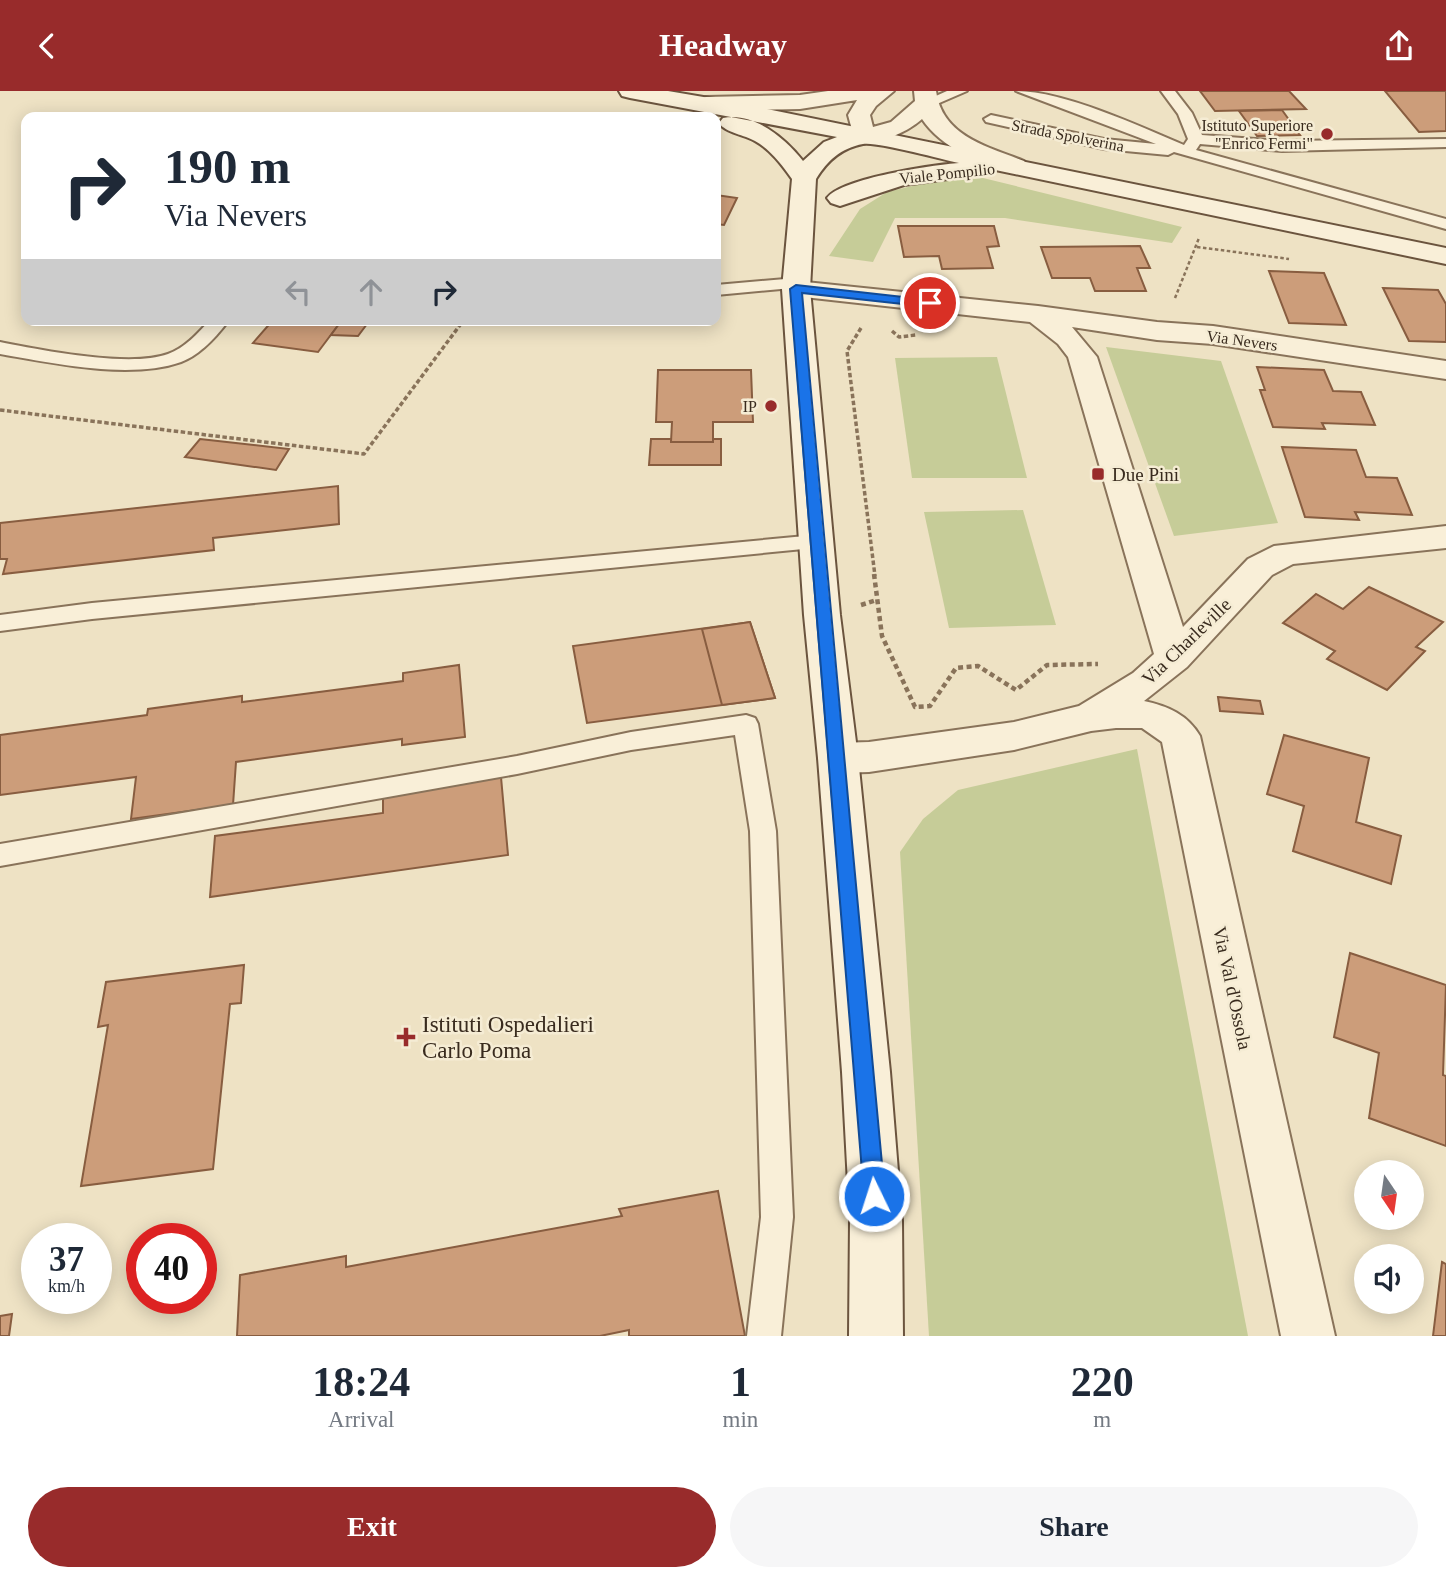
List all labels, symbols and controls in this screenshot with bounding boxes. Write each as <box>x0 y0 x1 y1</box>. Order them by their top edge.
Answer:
icon: back <box>28 27 66 65</box>
text: Headway <box>659 27 787 63</box>
icon: share <box>1380 27 1418 65</box>
street label: Strada Spolverina <box>1010 116 1126 156</box>
place label: Istituto Superiore "Enrico Fermi" <box>1201 117 1313 152</box>
marker: Istituto Superiore "Enrico Fermi" <box>1319 126 1335 142</box>
text: 190 m <box>164 139 291 194</box>
icon: right <box>49 140 140 231</box>
street label: Viale Pompilio <box>898 160 996 188</box>
text: Via Nevers <box>164 197 307 233</box>
icon: left <box>279 273 317 311</box>
icon: ahead <box>352 273 390 311</box>
icon: right <box>425 273 463 311</box>
pin <box>900 273 960 333</box>
icon: arrive <box>911 284 949 322</box>
street label: Via Nevers <box>1205 327 1278 354</box>
place label: IP <box>743 398 757 415</box>
marker: IP <box>763 398 779 414</box>
place label: Due Pini <box>1112 464 1179 485</box>
marker: Due Pini <box>1090 466 1106 482</box>
street label: Via Charleville <box>1138 594 1235 689</box>
street label: Via Val d'Ossola <box>1209 925 1256 1052</box>
place label: Istituti Ospedalieri Carlo Poma <box>422 1012 594 1063</box>
marker: Istituti Ospedalieri Carlo Poma <box>396 1027 416 1047</box>
position arrow <box>837 1159 911 1233</box>
north arrow <box>1354 1160 1424 1230</box>
map controls <box>1354 1160 1424 1314</box>
speed limit sign: 40 <box>126 1223 217 1314</box>
text: 37 <box>49 1240 84 1279</box>
button: sound <box>1354 1244 1424 1314</box>
text: km/h <box>48 1276 85 1296</box>
text: 18:24 <box>312 1359 410 1405</box>
text: 1 <box>730 1359 751 1405</box>
text: 220 <box>1071 1359 1134 1405</box>
text: Arrival <box>328 1407 395 1432</box>
text: min <box>723 1407 758 1432</box>
text: m <box>1093 1407 1111 1432</box>
button: Exit <box>28 1487 716 1567</box>
button: Share <box>730 1487 1418 1567</box>

